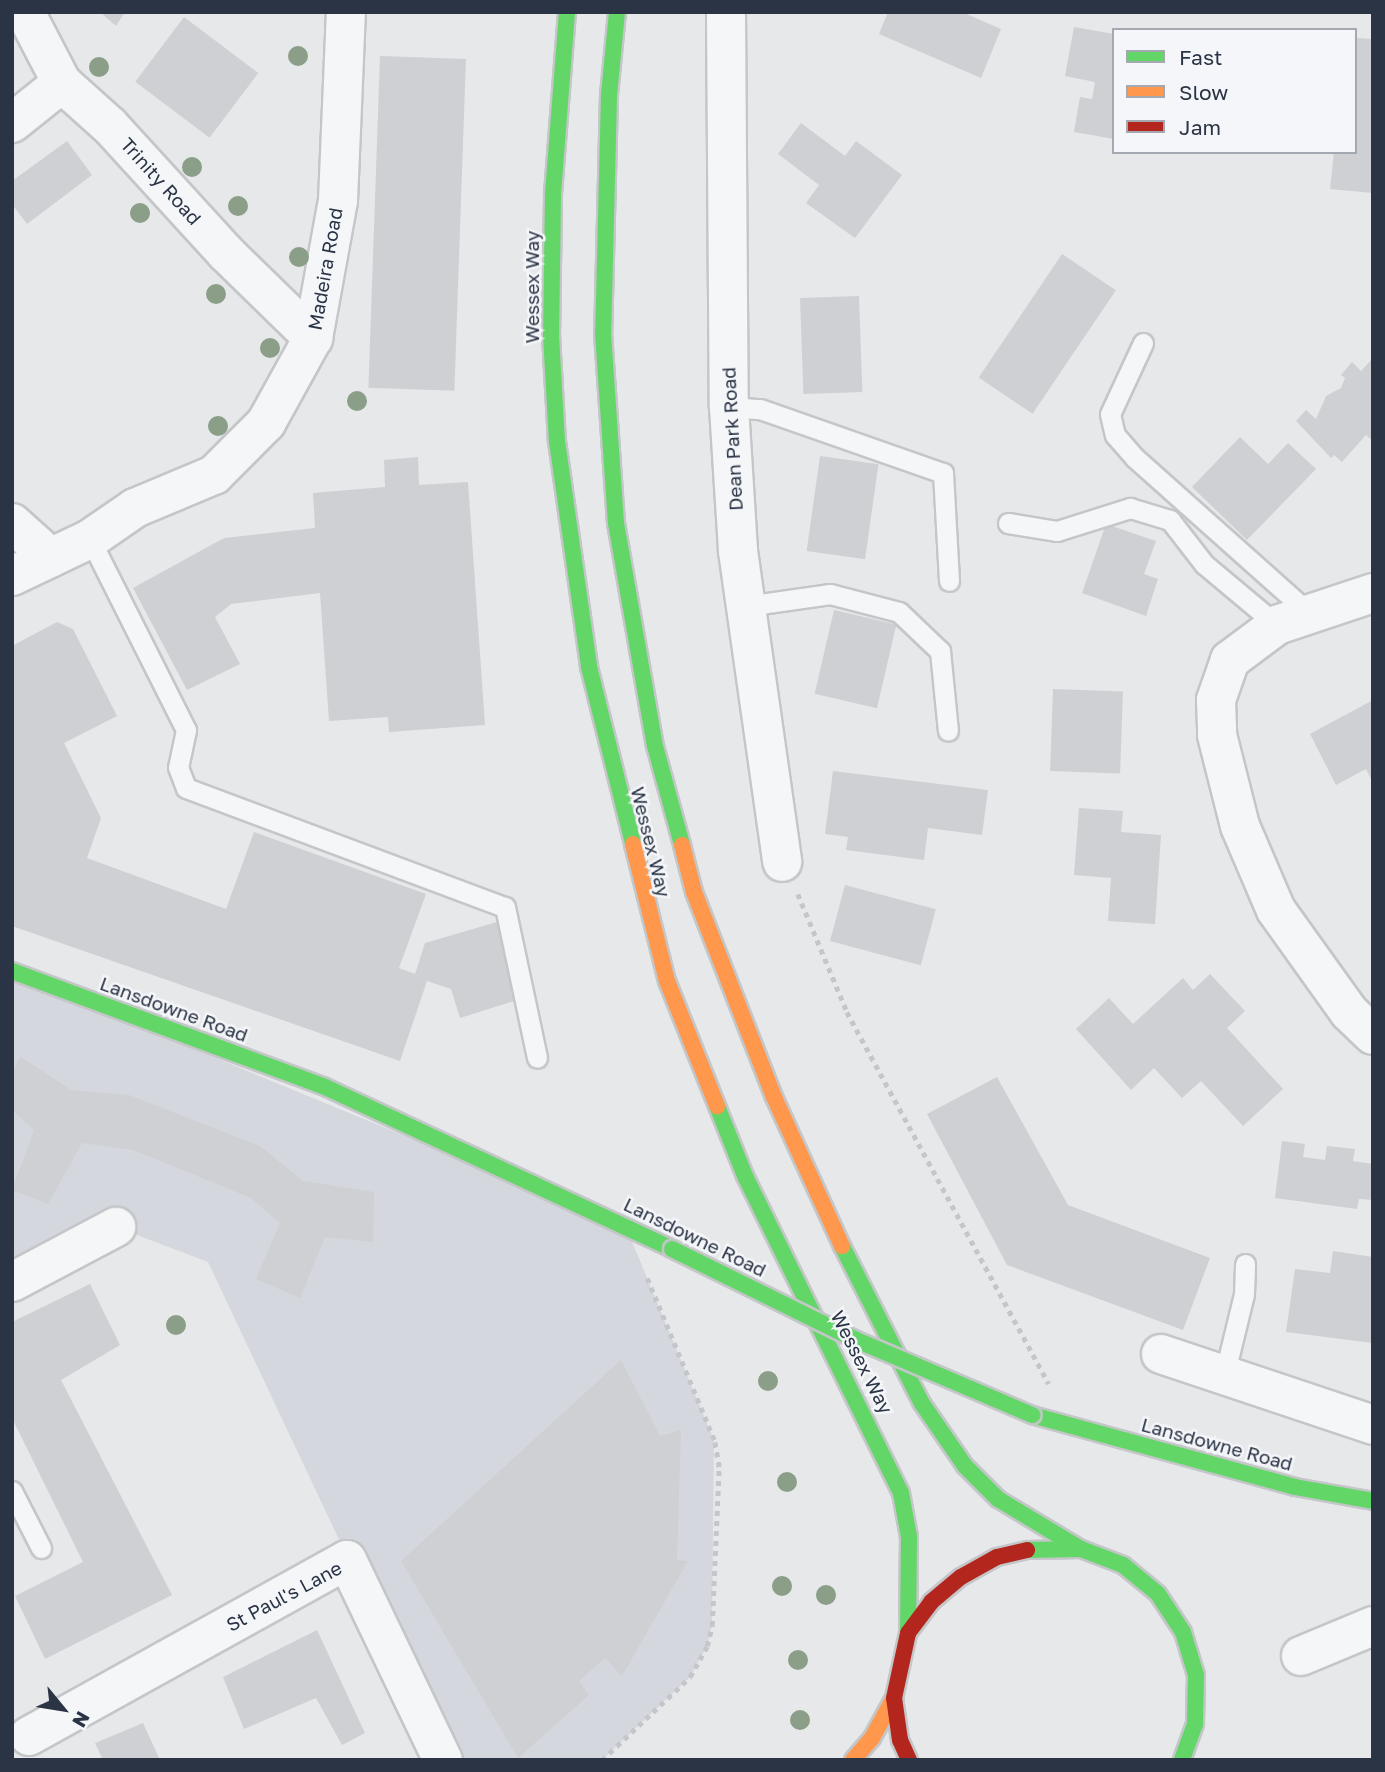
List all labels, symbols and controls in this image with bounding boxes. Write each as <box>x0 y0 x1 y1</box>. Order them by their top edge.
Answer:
legend <box>1112 28 1357 154</box>
text: Fast <box>1179 44 1222 70</box>
text: Slow <box>1179 79 1228 105</box>
text: Jam <box>1179 114 1221 140</box>
street label: Trinity Road <box>116 133 206 229</box>
street label: Madeira Road <box>303 206 347 332</box>
street label: Wessex Way <box>521 231 543 343</box>
street label: Dean Park Road <box>717 367 747 511</box>
street label: Wessex Way <box>626 784 676 900</box>
street label: Lansdowne Road <box>97 972 251 1046</box>
street label: Lansdowne Road <box>620 1193 770 1281</box>
street label: Wessex Way <box>826 1307 898 1417</box>
street label: Lansdowne Road <box>1139 1413 1295 1475</box>
street label: St Paul's Lane <box>222 1556 346 1636</box>
north arrow <box>28 1674 98 1744</box>
text: N <box>68 1708 95 1732</box>

